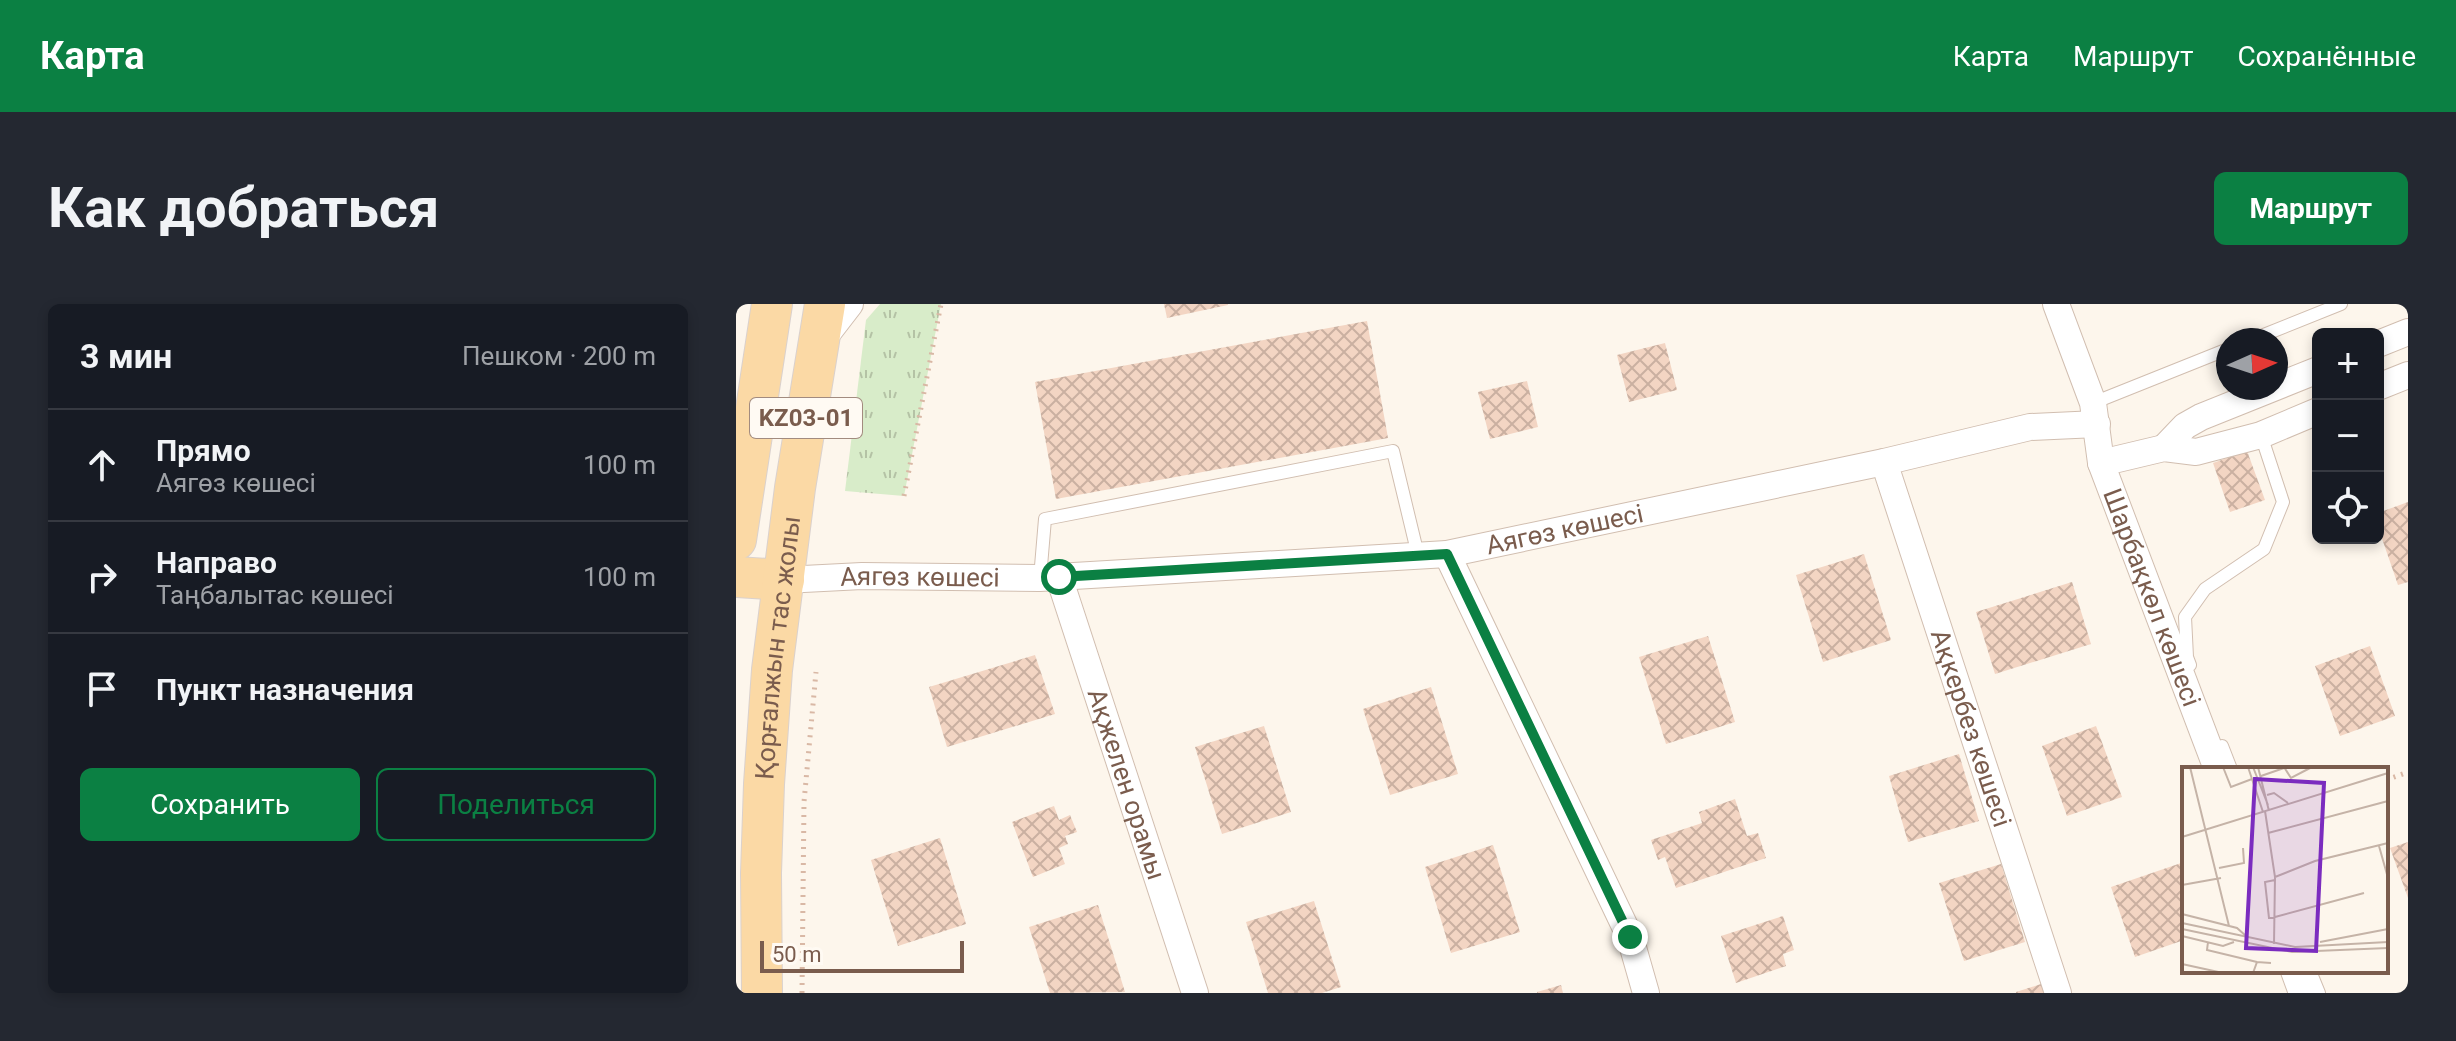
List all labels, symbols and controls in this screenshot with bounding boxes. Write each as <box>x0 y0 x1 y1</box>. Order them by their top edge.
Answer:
text: Карта <box>40 34 145 78</box>
text: Карта <box>1953 40 2029 73</box>
text: Маршрут <box>2073 40 2193 73</box>
text: Сохранённые <box>2237 40 2416 73</box>
button: Маршрут <box>2214 172 2408 245</box>
text: Как добраться <box>48 175 439 241</box>
north arrow <box>2216 328 2288 400</box>
map controls <box>2312 328 2384 544</box>
button: + <box>2312 328 2384 400</box>
text: 3 мин <box>80 336 172 376</box>
text: Пешком · 200 m <box>462 341 656 371</box>
road number: KZ03-01 <box>750 398 862 438</box>
button: − <box>2312 400 2384 472</box>
text: Прямо <box>156 433 251 468</box>
icon: ahead <box>80 443 124 487</box>
text: 100 m <box>583 450 656 480</box>
text: Аягөз көшесі <box>156 468 316 498</box>
button: locate <box>2312 472 2384 544</box>
street label: Шарбақкөл көшесі <box>2097 484 2207 711</box>
street label: Аягөз көшесі <box>1483 498 1646 560</box>
street label: Қорғалжын тас жолы <box>749 514 806 781</box>
text: Направо <box>156 545 277 580</box>
icon: right <box>80 555 124 599</box>
route start <box>1041 559 1077 595</box>
street label: Аягөз көшесі <box>839 561 1000 593</box>
text: 100 m <box>583 562 656 592</box>
text: Таңбалытас көшесі <box>156 580 394 610</box>
street label: Ақкербез көшесі <box>1925 626 2017 831</box>
icon: arrive <box>80 667 124 711</box>
text: Пункт назначения <box>156 672 414 707</box>
street label: Ақжелен орамы <box>1082 685 1172 884</box>
inset map <box>2182 767 2388 973</box>
button: Сохранить <box>80 768 360 841</box>
button: Поделиться <box>376 768 656 841</box>
route end <box>1612 919 1648 955</box>
scale bar <box>760 937 964 973</box>
text: 50 m <box>772 942 821 967</box>

